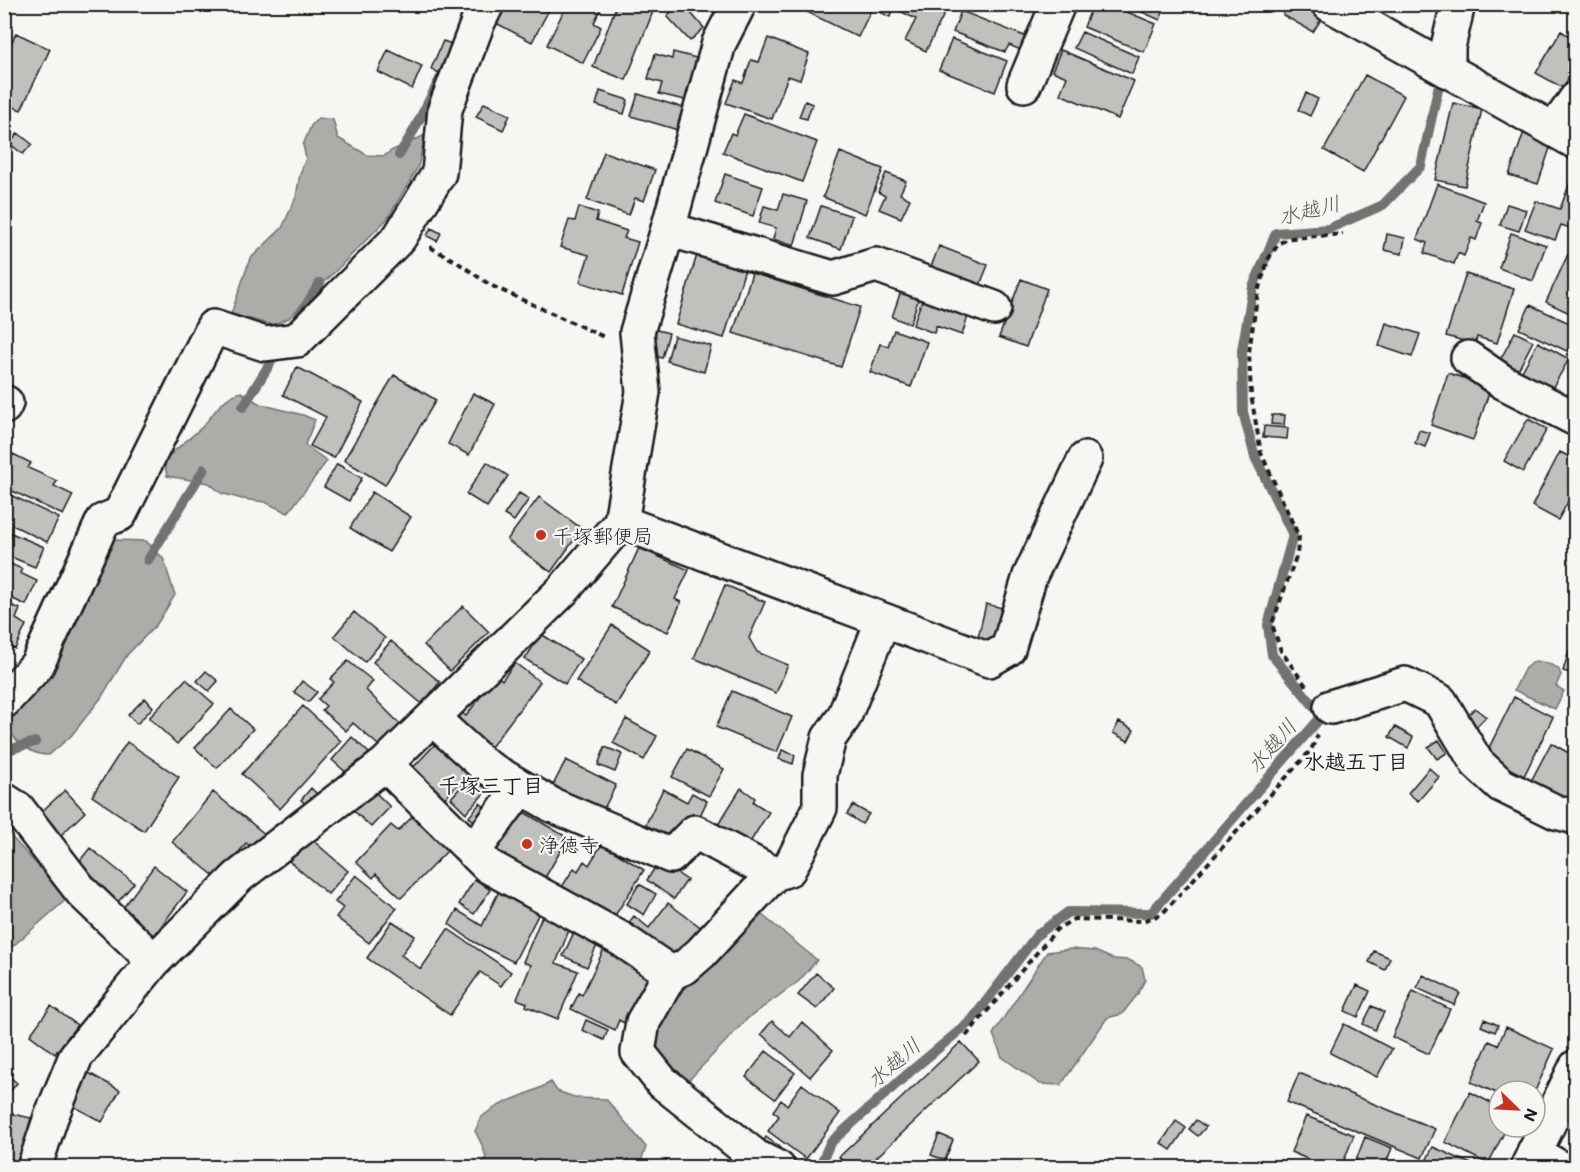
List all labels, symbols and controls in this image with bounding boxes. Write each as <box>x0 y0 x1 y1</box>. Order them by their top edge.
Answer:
water label: 水越川 <box>1275 188 1343 230</box>
place label: 千塚郵便局 <box>553 522 653 548</box>
marker: 千塚郵便局 <box>534 528 548 542</box>
water label: 水越川 <box>1240 712 1302 778</box>
district label: 水越五丁目 <box>1304 747 1409 774</box>
district label: 千塚三丁目 <box>439 771 544 798</box>
place label: 浄徳寺 <box>539 831 599 857</box>
marker: 浄徳寺 <box>520 837 534 851</box>
water label: 水越川 <box>860 1031 926 1093</box>
north arrow <box>1487 1079 1547 1139</box>
text: N <box>1519 1105 1543 1125</box>

